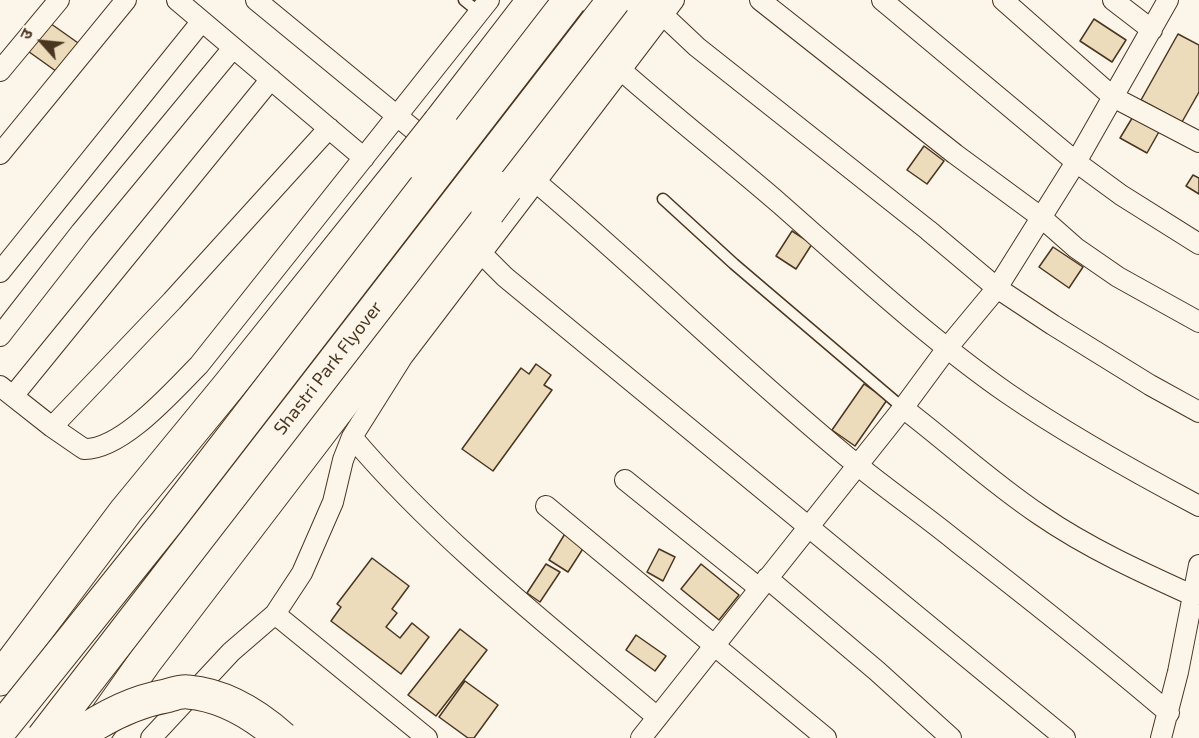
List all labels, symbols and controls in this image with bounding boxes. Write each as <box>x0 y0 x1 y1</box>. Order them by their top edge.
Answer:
north arrow <box>12 12 72 72</box>
text: उ <box>15 25 36 42</box>
street label: Shastri Park Flyover <box>269 297 387 439</box>

